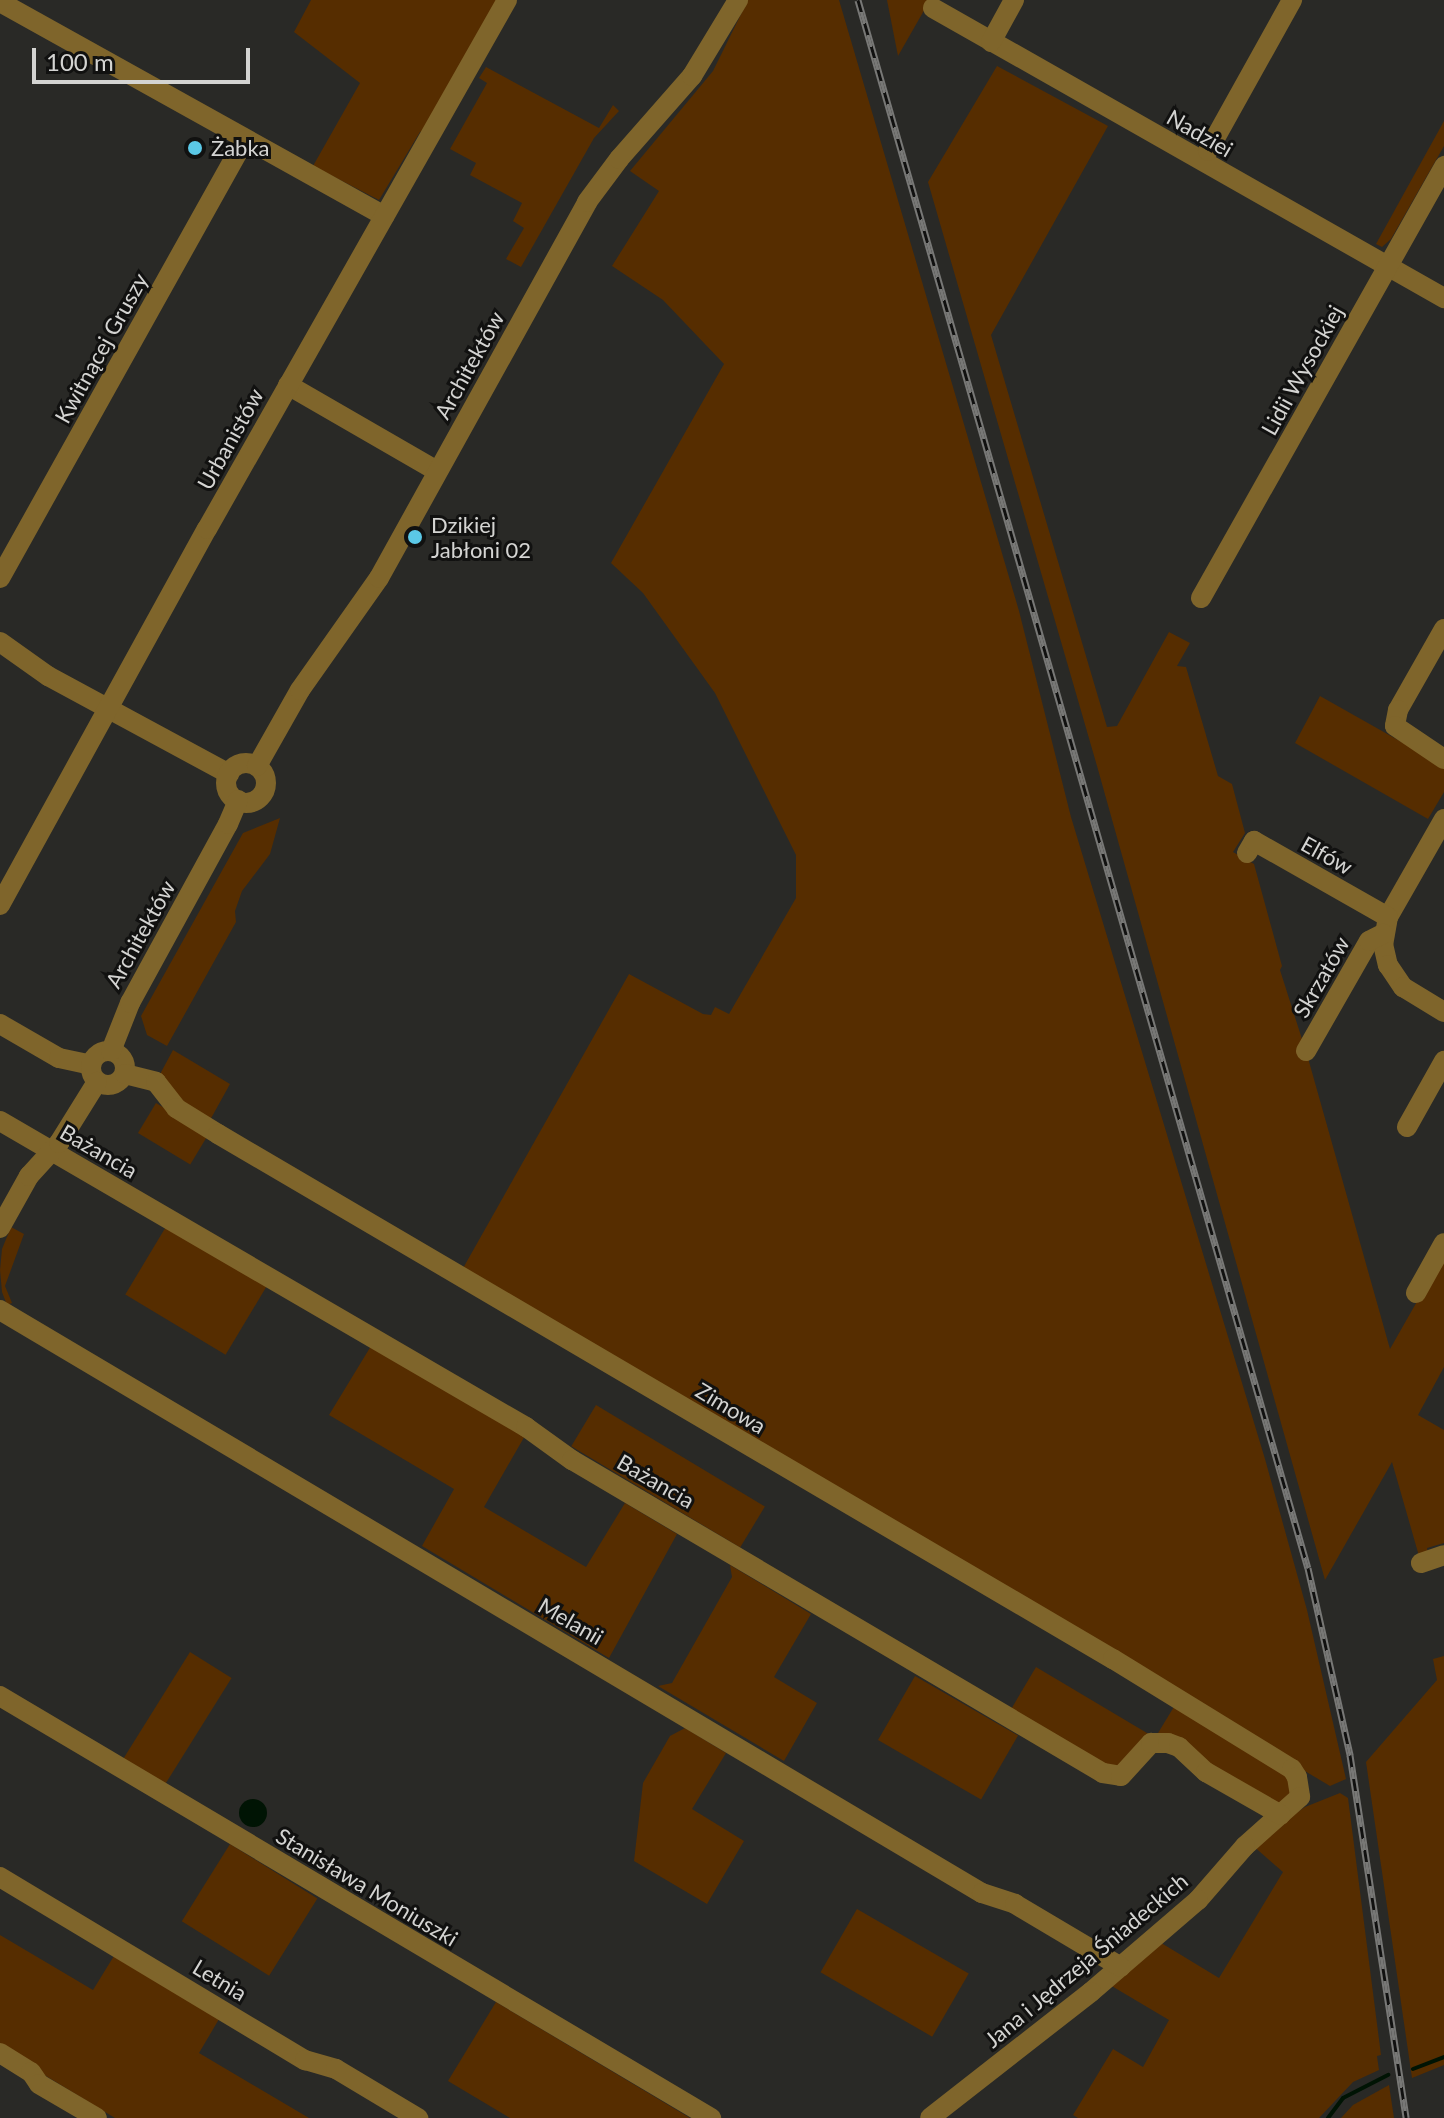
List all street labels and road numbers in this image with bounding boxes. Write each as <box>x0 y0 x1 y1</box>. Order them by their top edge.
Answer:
street label: Nadziei <box>1162 104 1238 162</box>
street label: Kwitnącej Gruszy <box>49 268 153 428</box>
street label: Lidii Wysockiej <box>1255 300 1349 440</box>
street label: Architektów <box>429 307 509 423</box>
street label: Urbanistów <box>191 384 269 494</box>
street label: Elfów <box>1297 830 1357 880</box>
street label: Architektów <box>100 876 180 992</box>
street label: Skrzatów <box>1287 932 1355 1022</box>
street label: Bażancia <box>56 1118 142 1184</box>
street label: Zimowa <box>691 1377 771 1439</box>
street label: Bażancia <box>613 1448 699 1514</box>
street label: Melanii <box>534 1592 608 1650</box>
street label: Stanisława Moniuszki <box>271 1822 463 1952</box>
street label: Jana i Jędrzeja Śniadeckich <box>979 1867 1193 2053</box>
street label: Letnia <box>188 1954 252 2006</box>

